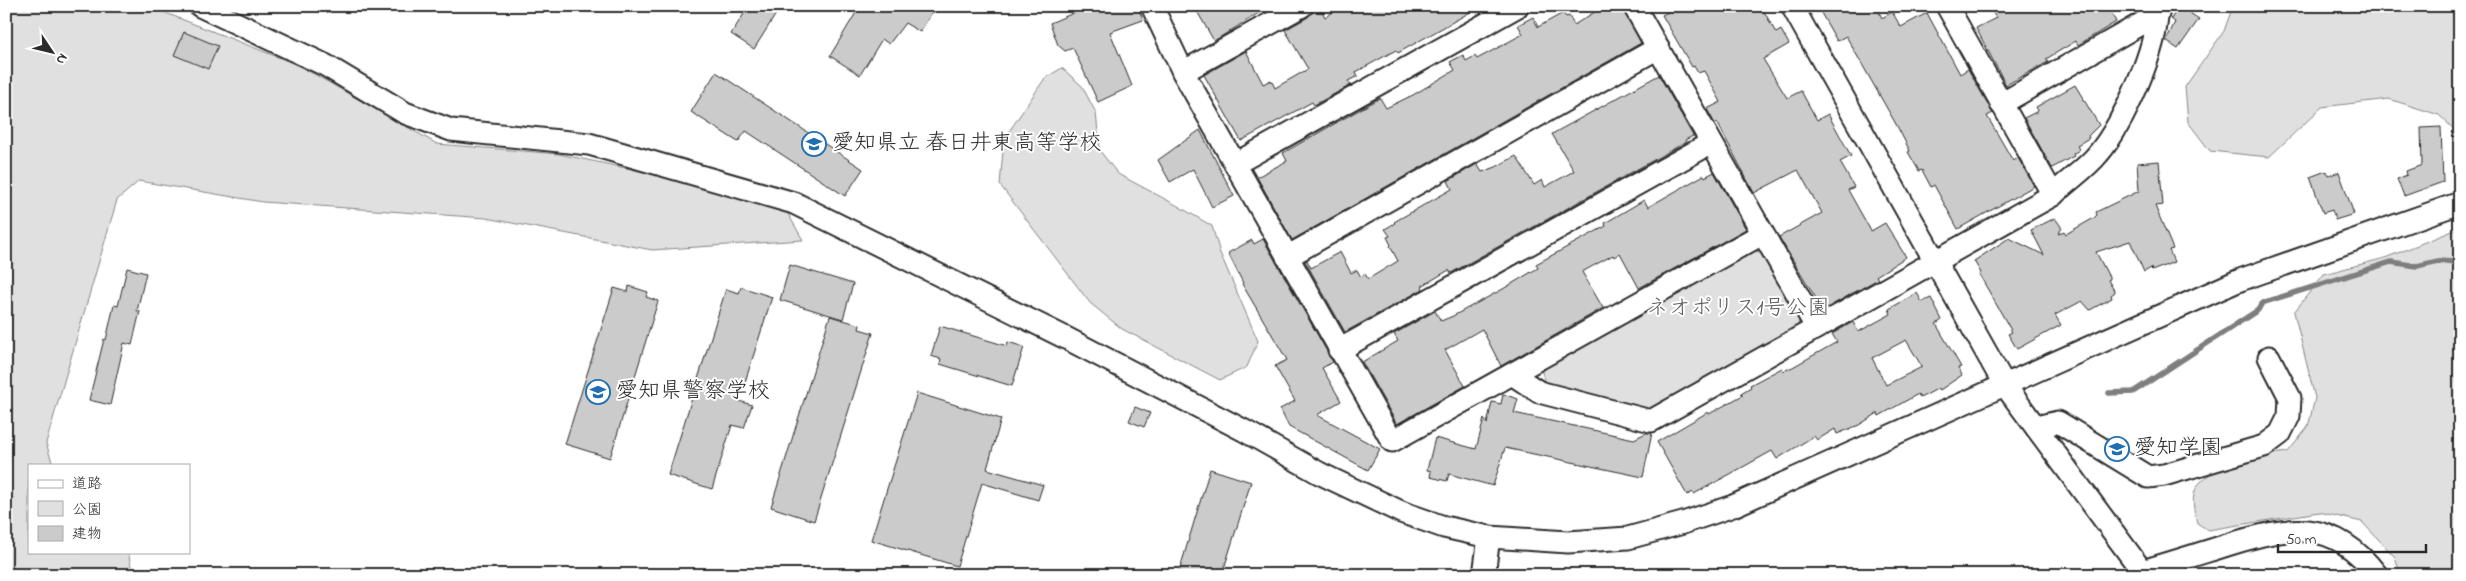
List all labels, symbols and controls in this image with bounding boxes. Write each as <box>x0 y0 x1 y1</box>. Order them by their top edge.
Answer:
north arrow <box>28 28 78 78</box>
text: N <box>50 49 73 68</box>
place label: 愛知県立 春日井東高等学校 <box>832 128 1102 160</box>
school or university icon: 愛知県立 春日井東高等学校 <box>801 131 827 157</box>
park label: ネオポリス1号公園 <box>1647 293 1830 325</box>
place label: 愛知県警察学校 <box>616 376 770 408</box>
school or university icon: 愛知県警察学校 <box>585 379 611 405</box>
place label: 愛知学園 <box>2134 433 2222 465</box>
school or university icon: 愛知学園 <box>2104 436 2130 462</box>
legend <box>28 464 190 554</box>
text: 道路 <box>72 473 102 495</box>
text: 公園 <box>72 499 102 521</box>
scale bar <box>2278 521 2426 553</box>
text: 建物 <box>72 523 102 545</box>
text: 50 m <box>2286 529 2317 551</box>

